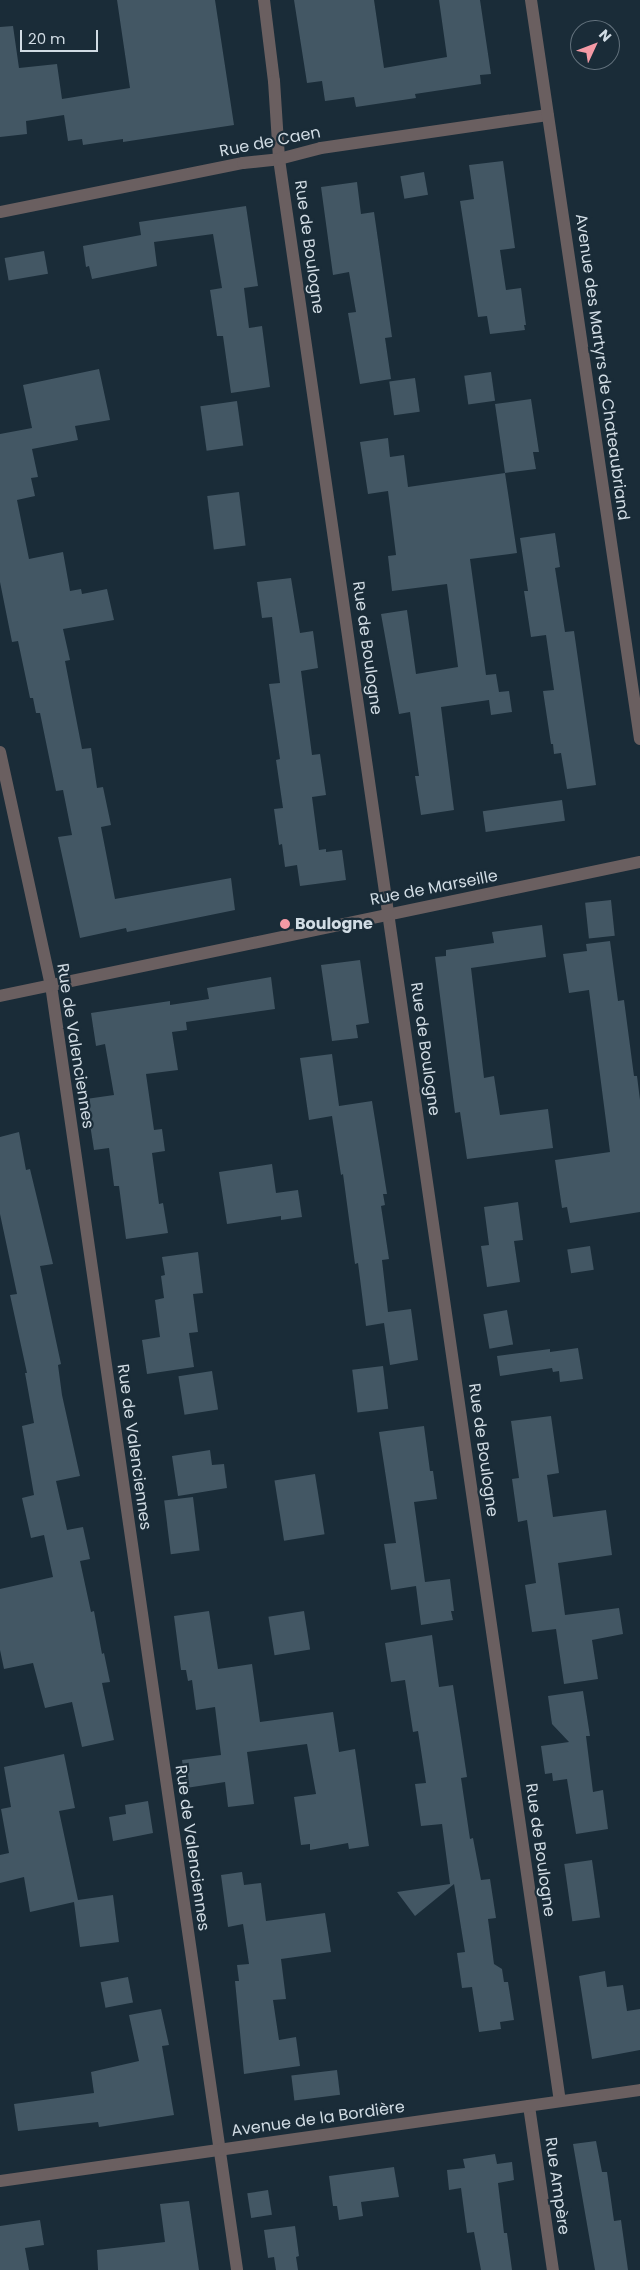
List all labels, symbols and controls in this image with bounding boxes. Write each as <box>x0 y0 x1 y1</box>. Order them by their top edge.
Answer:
scale bar <box>22 20 100 52</box>
north arrow <box>570 20 620 70</box>
text: N <box>594 25 616 46</box>
text: 20 m <box>28 28 66 49</box>
street label: Rue de Caen <box>218 123 322 161</box>
street label: Rue de Boulogne <box>290 179 328 315</box>
street label: Avenue des Martyrs de Chateaubriand <box>571 212 633 522</box>
street label: Rue de Boulogne <box>348 580 386 716</box>
street label: Rue de Marseille <box>368 866 500 910</box>
place label: Boulogne <box>295 914 373 934</box>
marker: Boulogne <box>279 918 291 930</box>
street label: Rue de Valenciennes <box>52 962 98 1130</box>
street label: Rue de Boulogne <box>406 981 444 1117</box>
street label: Rue de Valenciennes <box>113 1363 155 1531</box>
street label: Rue de Boulogne <box>464 1382 502 1518</box>
street label: Rue de Valenciennes <box>171 1764 213 1932</box>
street label: Rue de Boulogne <box>521 1782 559 1918</box>
street label: Avenue de la Bordière <box>230 2097 406 2141</box>
street label: Rue Ampère <box>541 2136 573 2236</box>

